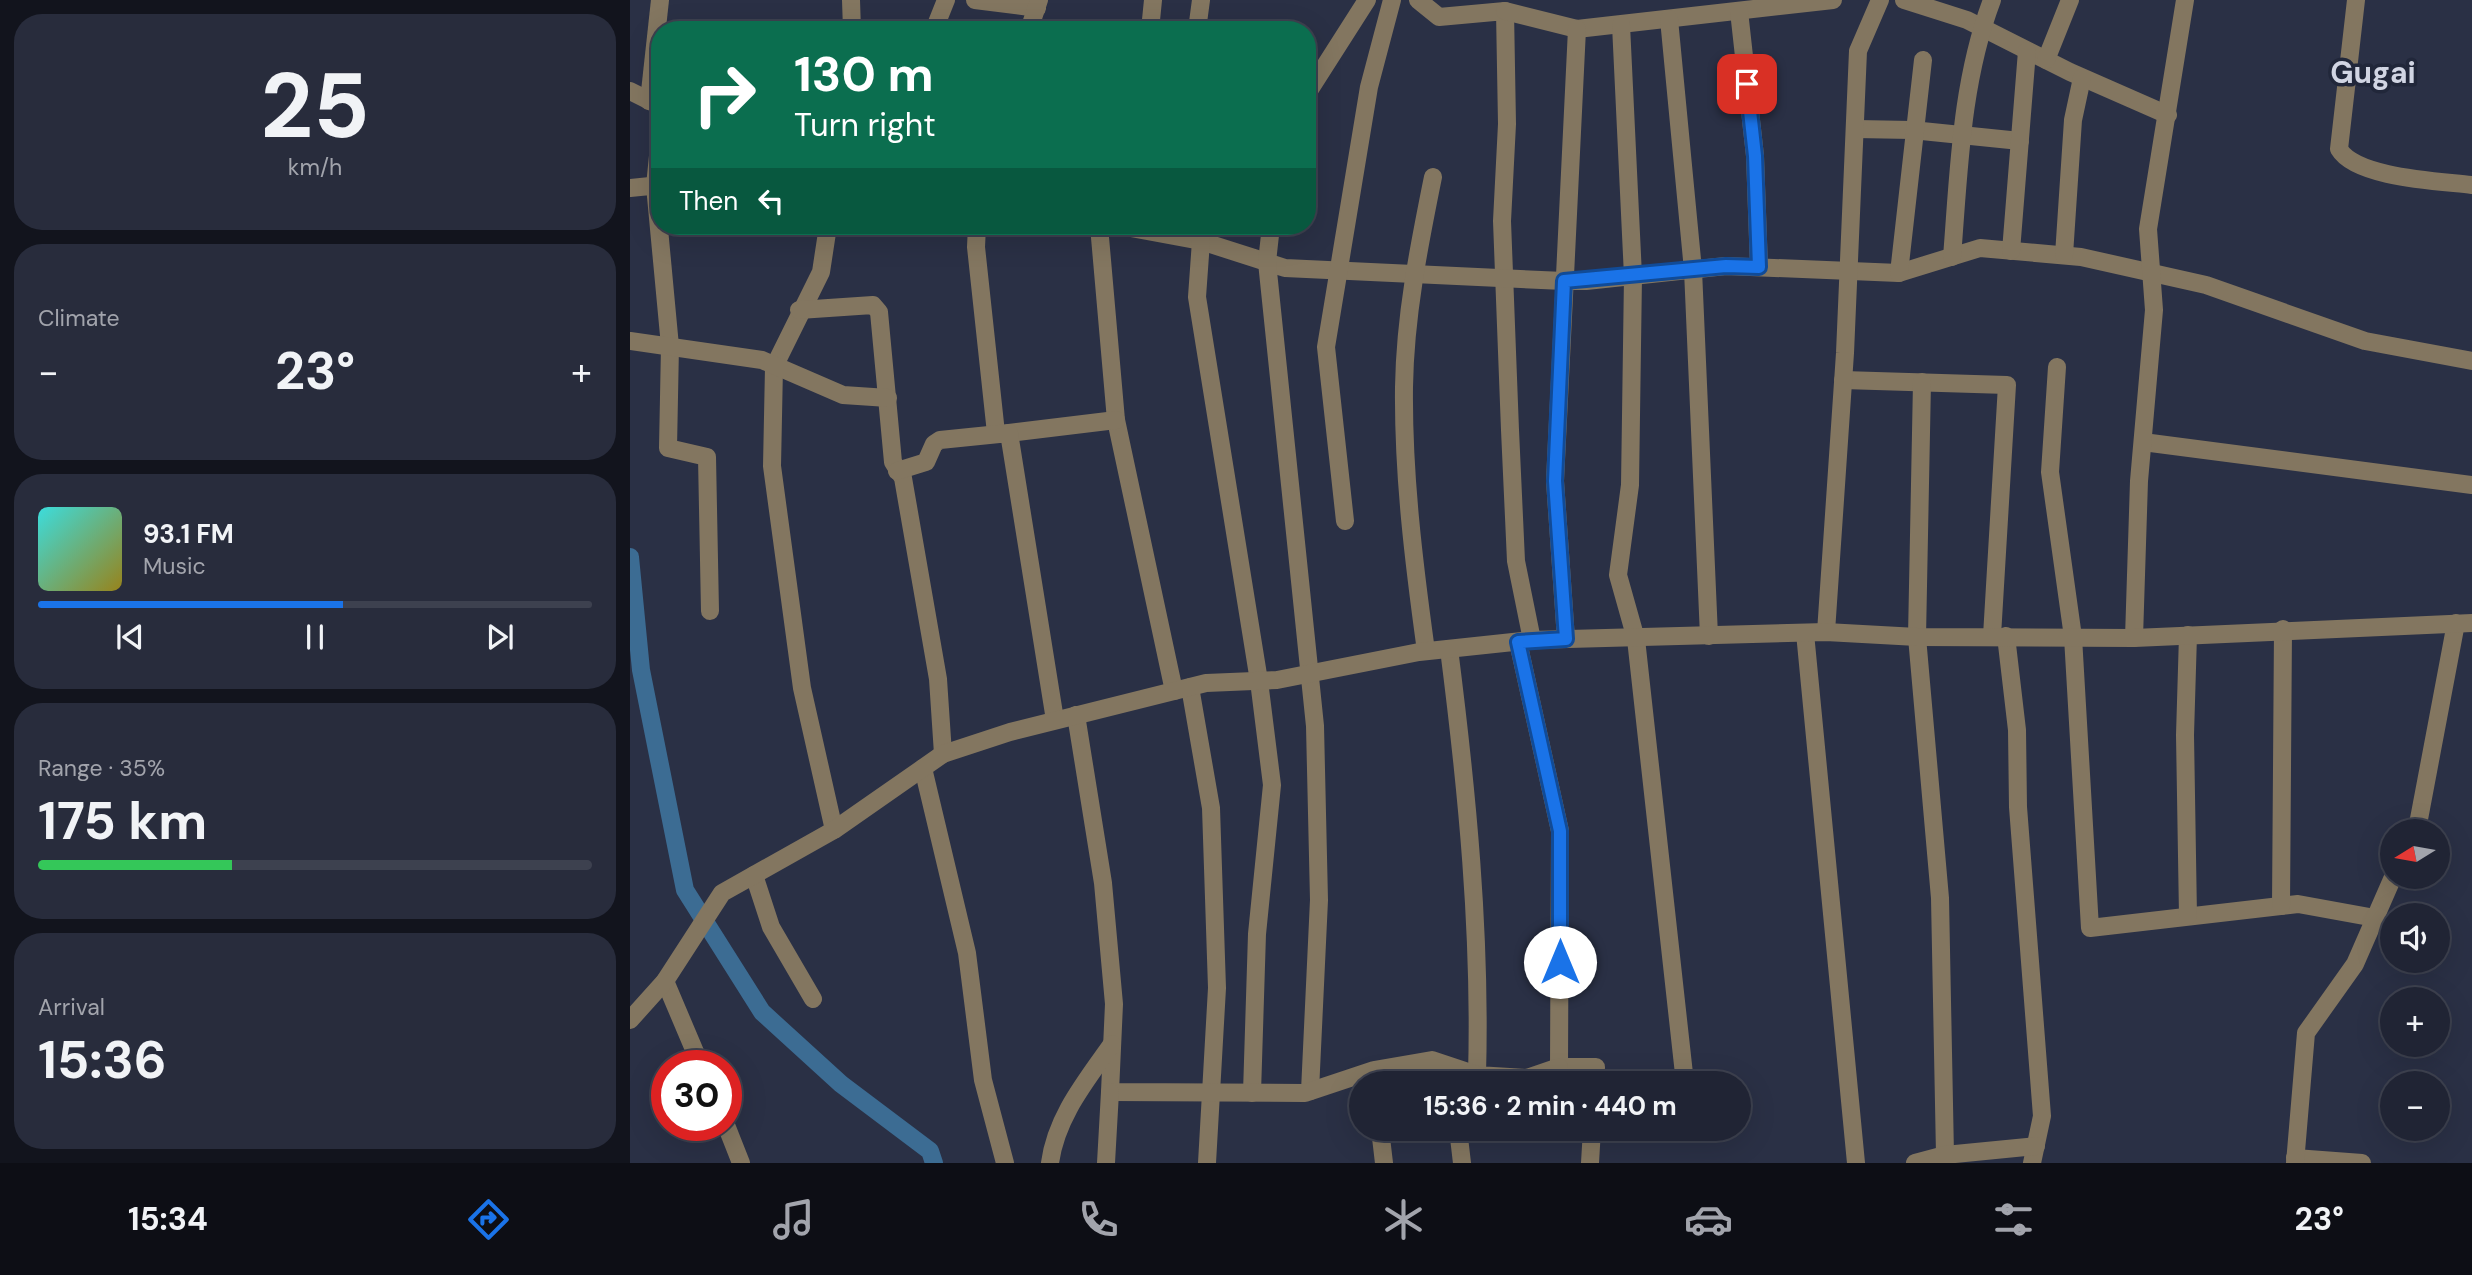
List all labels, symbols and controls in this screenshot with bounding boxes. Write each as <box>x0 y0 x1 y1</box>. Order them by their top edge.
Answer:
text: 130 m <box>794 42 934 106</box>
text: 25 <box>260 47 370 165</box>
icon: right <box>679 49 770 140</box>
district label: Gugai <box>2330 53 2416 92</box>
pin <box>1717 54 1777 114</box>
icon: arrive <box>1728 65 1766 103</box>
text: Turn right <box>794 104 936 146</box>
text: km/h <box>288 152 342 182</box>
icon: left <box>752 182 790 220</box>
text: Then <box>679 184 738 218</box>
text: Climate <box>38 303 120 333</box>
text: 23° <box>275 337 355 405</box>
text: − <box>38 347 59 397</box>
text: + <box>571 347 592 397</box>
text: 93.1 FM <box>143 517 234 551</box>
text: Music <box>143 551 206 581</box>
icon: previous <box>111 618 149 656</box>
icon: pause <box>296 618 334 656</box>
icon: next <box>481 618 519 656</box>
text: Range · 35% <box>38 753 165 783</box>
text: 175 km <box>38 787 207 855</box>
north arrow <box>2380 819 2450 889</box>
map controls <box>2380 819 2450 1141</box>
button: sound <box>2380 903 2450 973</box>
position arrow <box>1523 925 1597 999</box>
button: + <box>2380 987 2450 1057</box>
text: Arrival <box>38 992 105 1022</box>
text: 15:36 <box>38 1026 167 1094</box>
speed limit sign: 30 <box>651 1050 742 1141</box>
button: − <box>2380 1071 2450 1141</box>
text: 15:36 · 2 min · 440 m <box>1423 1089 1677 1123</box>
icon: directions <box>464 1195 513 1244</box>
icon: music <box>769 1195 818 1244</box>
icon: phone <box>1074 1195 1123 1244</box>
icon: climate <box>1379 1195 1428 1244</box>
icon: car <box>1684 1195 1733 1244</box>
icon: filters <box>1989 1195 2038 1244</box>
text: 15:34 <box>128 1198 208 1240</box>
text: 23° <box>2294 1198 2344 1240</box>

